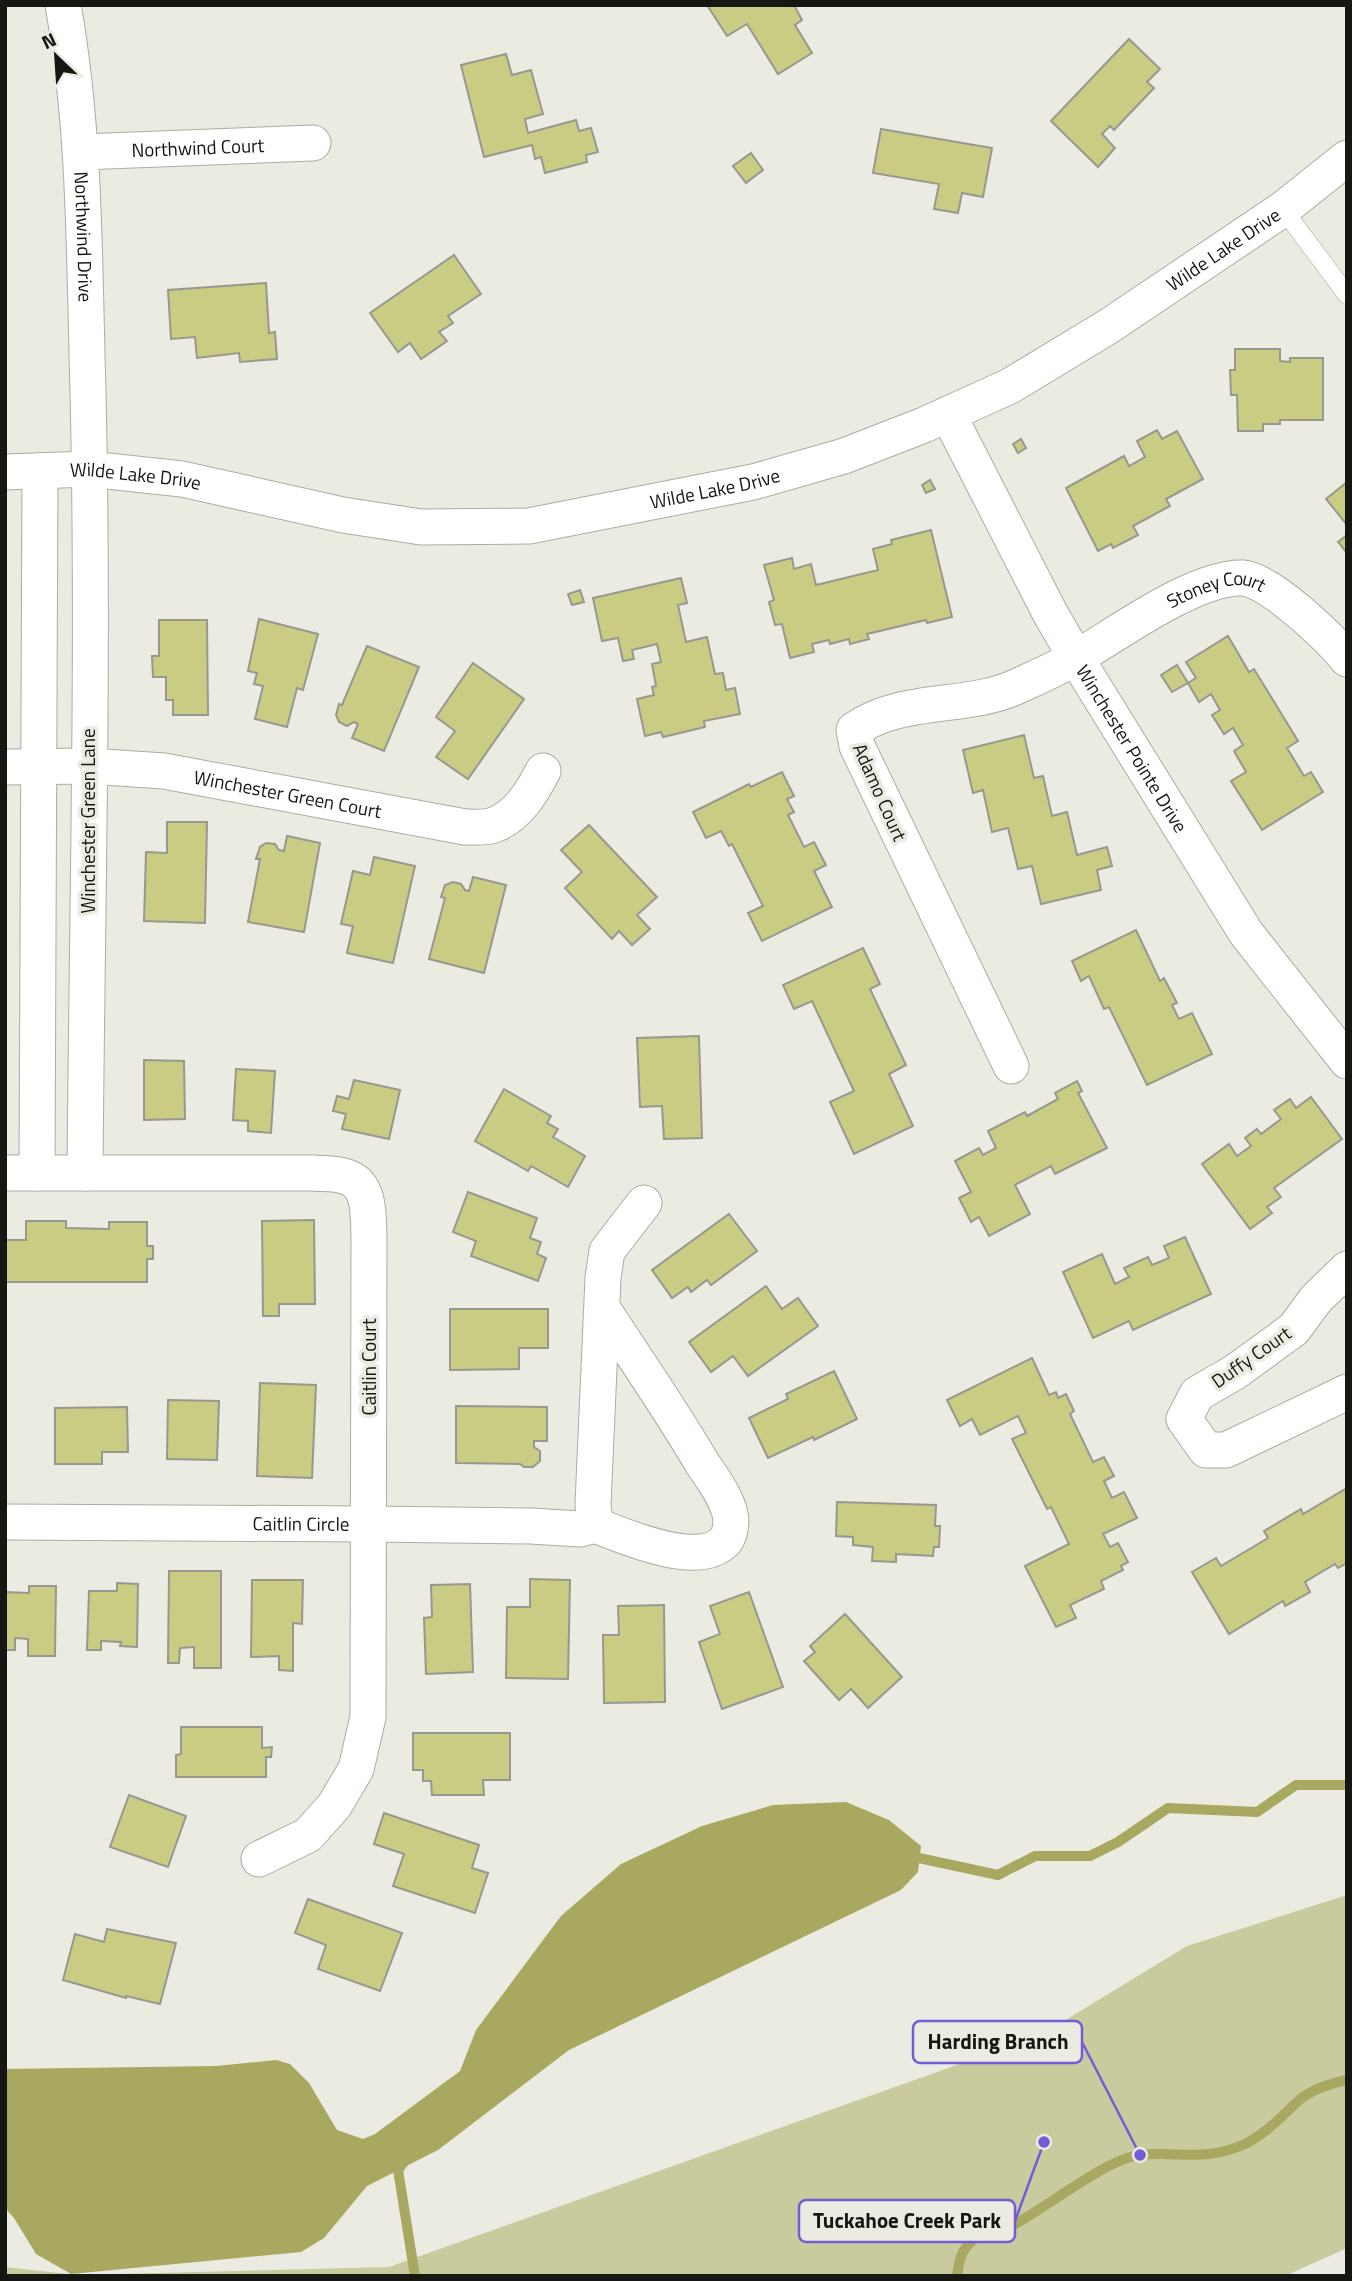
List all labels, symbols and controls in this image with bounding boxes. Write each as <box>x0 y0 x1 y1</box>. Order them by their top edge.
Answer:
north arrow <box>21 21 91 91</box>
text: N <box>37 24 61 56</box>
street label: Northwind Court <box>131 130 265 164</box>
street label: Northwind Drive <box>67 171 101 303</box>
street label: Wilde Lake Drive <box>1160 200 1286 298</box>
street label: Wilde Lake Drive <box>69 454 204 497</box>
street label: Wilde Lake Drive <box>647 460 783 516</box>
street label: Stoney Court <box>1161 563 1272 615</box>
street label: Winchester Pointe Drive <box>1069 659 1195 838</box>
street label: Winchester Green Lane <box>73 728 102 914</box>
street label: Adamo Court <box>846 738 915 846</box>
street label: Winchester Green Court <box>192 762 384 825</box>
street label: Caitlin Court <box>354 1318 383 1416</box>
street label: Duffy Court <box>1205 1318 1297 1395</box>
street label: Caitlin Circle <box>252 1508 350 1538</box>
callout: Harding Branch <box>913 2021 1082 2063</box>
text: Harding Branch <box>927 2025 1069 2057</box>
callout: Tuckahoe Creek Park <box>799 2200 1015 2242</box>
text: Tuckahoe Creek Park <box>813 2204 1001 2236</box>

